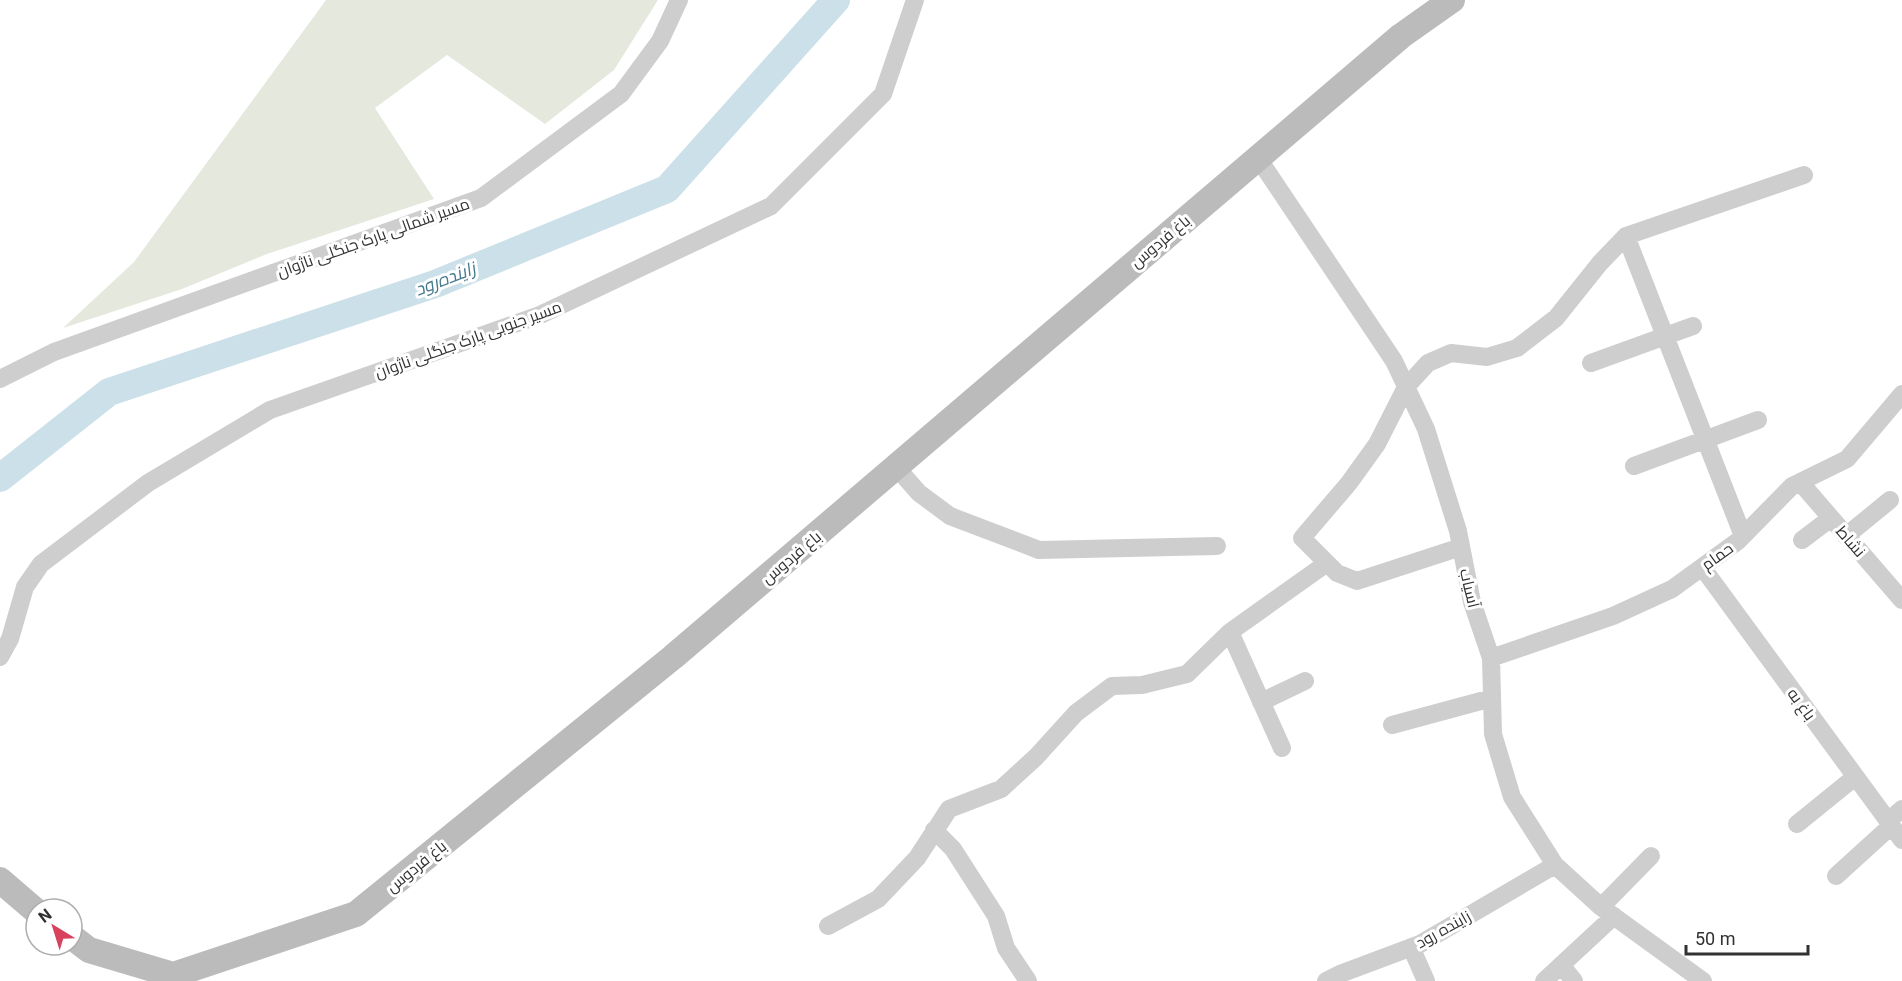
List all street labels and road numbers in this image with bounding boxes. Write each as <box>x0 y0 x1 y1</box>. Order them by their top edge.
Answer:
street label: مسیر شمالی پارک جنگلی ناژوان <box>274 194 473 283</box>
street label: باغ فردوس <box>1127 211 1195 273</box>
street label: مسیر جنوبی پارک جنگلی ناژوان <box>372 297 565 384</box>
street label: نشاط <box>1832 522 1869 561</box>
street label: باغ فردوس <box>758 527 826 589</box>
street label: حمام <box>1698 539 1738 576</box>
street label: آسیاب <box>1456 567 1483 610</box>
street label: باغ به <box>1782 684 1820 725</box>
street label: باغ فردوس <box>382 836 452 898</box>
street label: زاینده رود <box>1412 907 1474 952</box>

